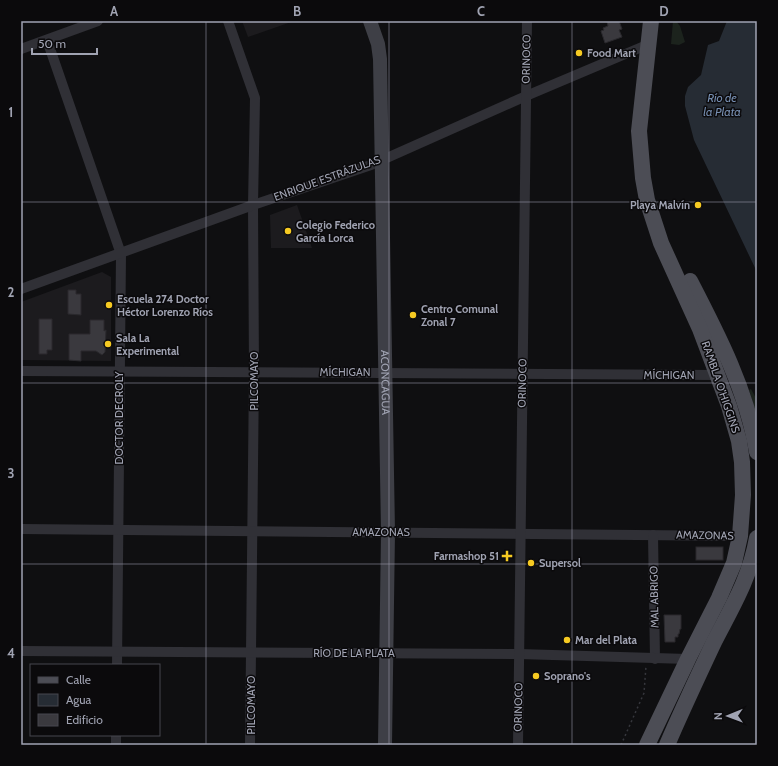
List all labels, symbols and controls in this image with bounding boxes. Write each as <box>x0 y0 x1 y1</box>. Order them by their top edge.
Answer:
text: A <box>110 3 119 19</box>
text: B <box>293 3 301 19</box>
text: C <box>477 3 485 19</box>
text: D <box>659 3 669 19</box>
scale bar <box>32 30 97 56</box>
street label: ORINOCO <box>519 34 533 84</box>
text: 50 m <box>38 36 66 51</box>
place label: Food Mart <box>587 46 636 60</box>
marker: Food Mart <box>574 48 584 58</box>
water label: Río de la Plata <box>703 90 741 119</box>
text: 1 <box>9 104 13 120</box>
street label: ENRIQUE ESTRÁZULAS <box>272 152 383 204</box>
place label: Playa Malvín <box>630 198 690 212</box>
marker: Playa Malvín <box>693 200 703 210</box>
place label: Colegio Federico García Lorca <box>296 218 375 245</box>
marker: Colegio Federico García Lorca <box>283 226 293 236</box>
text: 2 <box>8 284 15 300</box>
place label: Escuela 274 Doctor Héctor Lorenzo Ríos <box>117 292 213 319</box>
marker: Escuela 274 Doctor Héctor Lorenzo Ríos <box>104 300 114 310</box>
place label: Centro Comunal Zonal 7 <box>421 302 498 329</box>
marker: Centro Comunal Zonal 7 <box>408 310 418 320</box>
place label: Sala La Experimental <box>116 331 179 358</box>
marker: Sala La Experimental <box>103 339 113 349</box>
street label: RAMBLA O'HIGGINS <box>699 339 743 435</box>
street label: ACONCAGUA <box>378 350 393 415</box>
street label: PILCOMAYO <box>247 351 261 410</box>
street label: ORINOCO <box>515 358 529 408</box>
street label: MÍCHIGAN <box>320 365 370 379</box>
street label: MÍCHIGAN <box>644 368 694 382</box>
street label: DOCTOR DECROLY <box>112 371 126 464</box>
text: 3 <box>7 465 15 481</box>
street label: AMAZONAS <box>352 525 410 539</box>
street label: AMAZONAS <box>676 527 735 543</box>
place label: Farmashop 51 <box>434 549 499 563</box>
marker: Farmashop 51 <box>502 551 512 561</box>
place label: Supersol <box>539 556 581 570</box>
marker: Supersol <box>526 558 536 568</box>
street label: MAL ABRIGO <box>646 565 662 628</box>
place label: Mar del Plata <box>575 633 638 647</box>
marker: Mar del Plata <box>562 635 572 645</box>
text: 4 <box>7 645 15 661</box>
street label: RÍO DE LA PLATA <box>313 646 395 660</box>
legend <box>30 664 160 736</box>
place label: Soprano's <box>544 669 591 683</box>
marker: Soprano's <box>531 671 541 681</box>
text: Calle <box>66 672 91 687</box>
street label: PILCOMAYO <box>244 675 258 734</box>
street label: ORINOCO <box>511 682 525 732</box>
text: Agua <box>66 692 92 707</box>
north arrow <box>708 696 748 736</box>
text: Edificio <box>66 712 103 727</box>
text: N <box>711 712 725 720</box>

